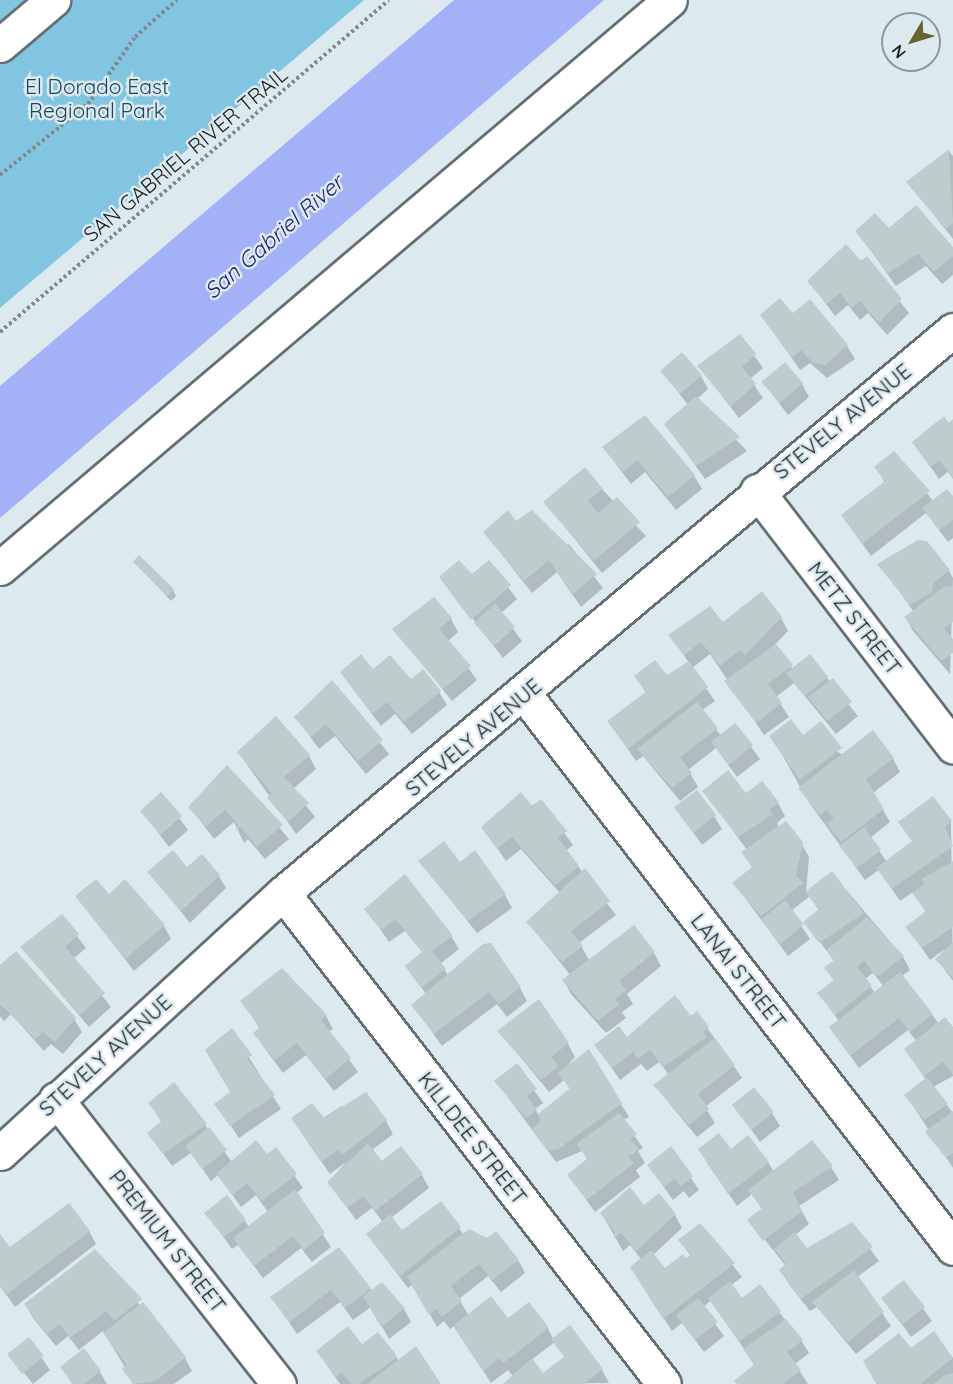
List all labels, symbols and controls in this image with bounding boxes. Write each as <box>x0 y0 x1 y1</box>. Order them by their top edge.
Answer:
north arrow <box>881 12 941 72</box>
text: N <box>887 41 910 63</box>
street label: SAN GABRIEL RIVER TRAIL <box>78 61 292 247</box>
park label: El Dorado East Regional Park <box>25 73 169 123</box>
water label: San Gabriel River <box>199 170 349 304</box>
street label: STEVELY AVENUE <box>768 358 916 484</box>
street label: METZ STREET <box>803 557 907 679</box>
street label: STEVELY AVENUE <box>400 673 546 801</box>
street label: LANAI STREET <box>686 908 792 1034</box>
street label: STEVELY AVENUE <box>34 989 176 1121</box>
street label: KILLDEE STREET <box>413 1067 533 1209</box>
street label: PREMIUM STREET <box>104 1165 232 1317</box>

